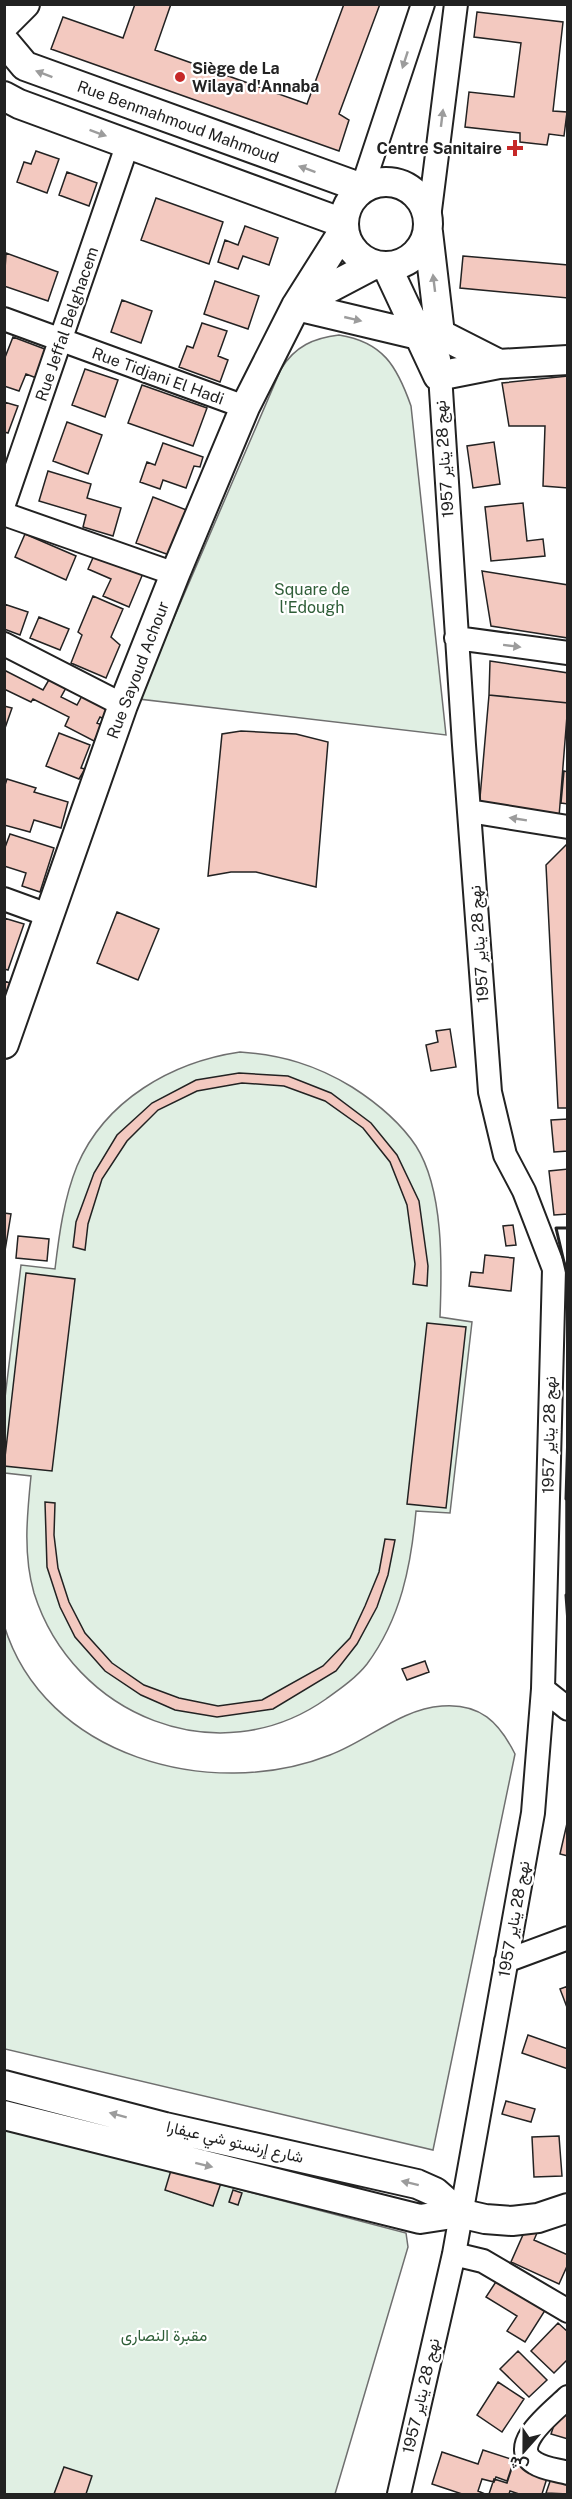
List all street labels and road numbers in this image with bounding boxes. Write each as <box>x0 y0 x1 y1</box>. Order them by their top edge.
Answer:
street label: Rue Benmahmoud Mahmoud <box>75 77 281 167</box>
street label: Rue Jeffal Belghacem <box>32 244 102 404</box>
street label: Rue Tidjani El Hadi <box>89 343 227 409</box>
street label: نهج 28 يناير 1957 <box>430 399 460 518</box>
street label: Rue Sayoud Achour <box>103 599 173 741</box>
street label: نهج 28 يناير 1957 <box>465 884 495 1003</box>
street label: نهج 28 يناير 1957 <box>538 1376 562 1494</box>
street label: نهج 28 يناير 1957 <box>494 1859 536 1979</box>
street label: شارع إرنستو شي عيفارا <box>164 2117 305 2171</box>
street label: نهج 28 يناير 1957 <box>398 2336 445 2456</box>

